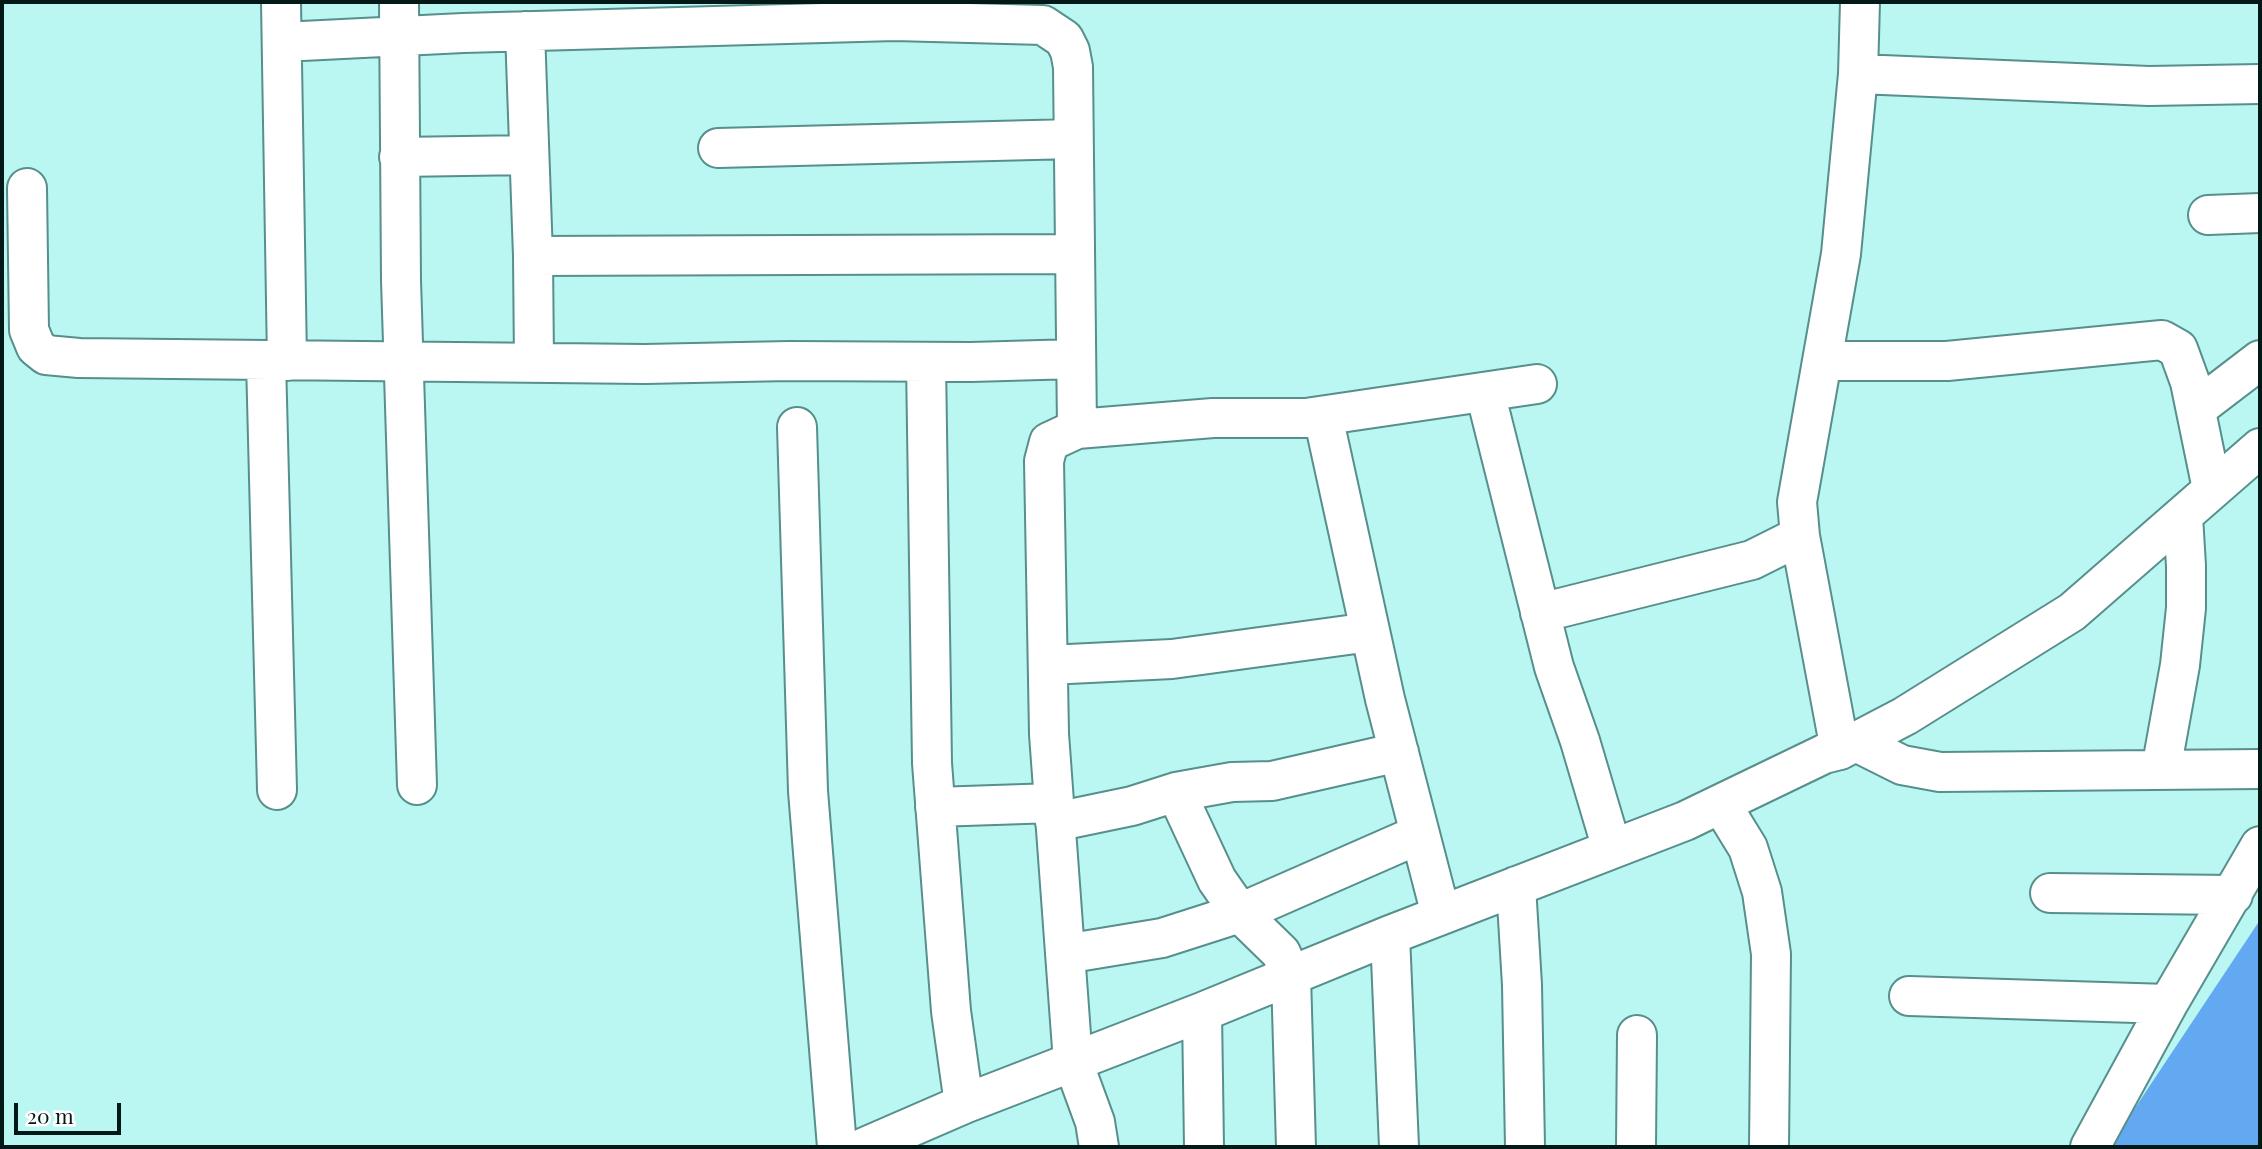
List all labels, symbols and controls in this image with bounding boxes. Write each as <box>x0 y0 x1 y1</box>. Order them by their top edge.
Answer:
scale bar <box>18 1090 124 1134</box>
text: 20 m <box>27 1101 74 1129</box>

